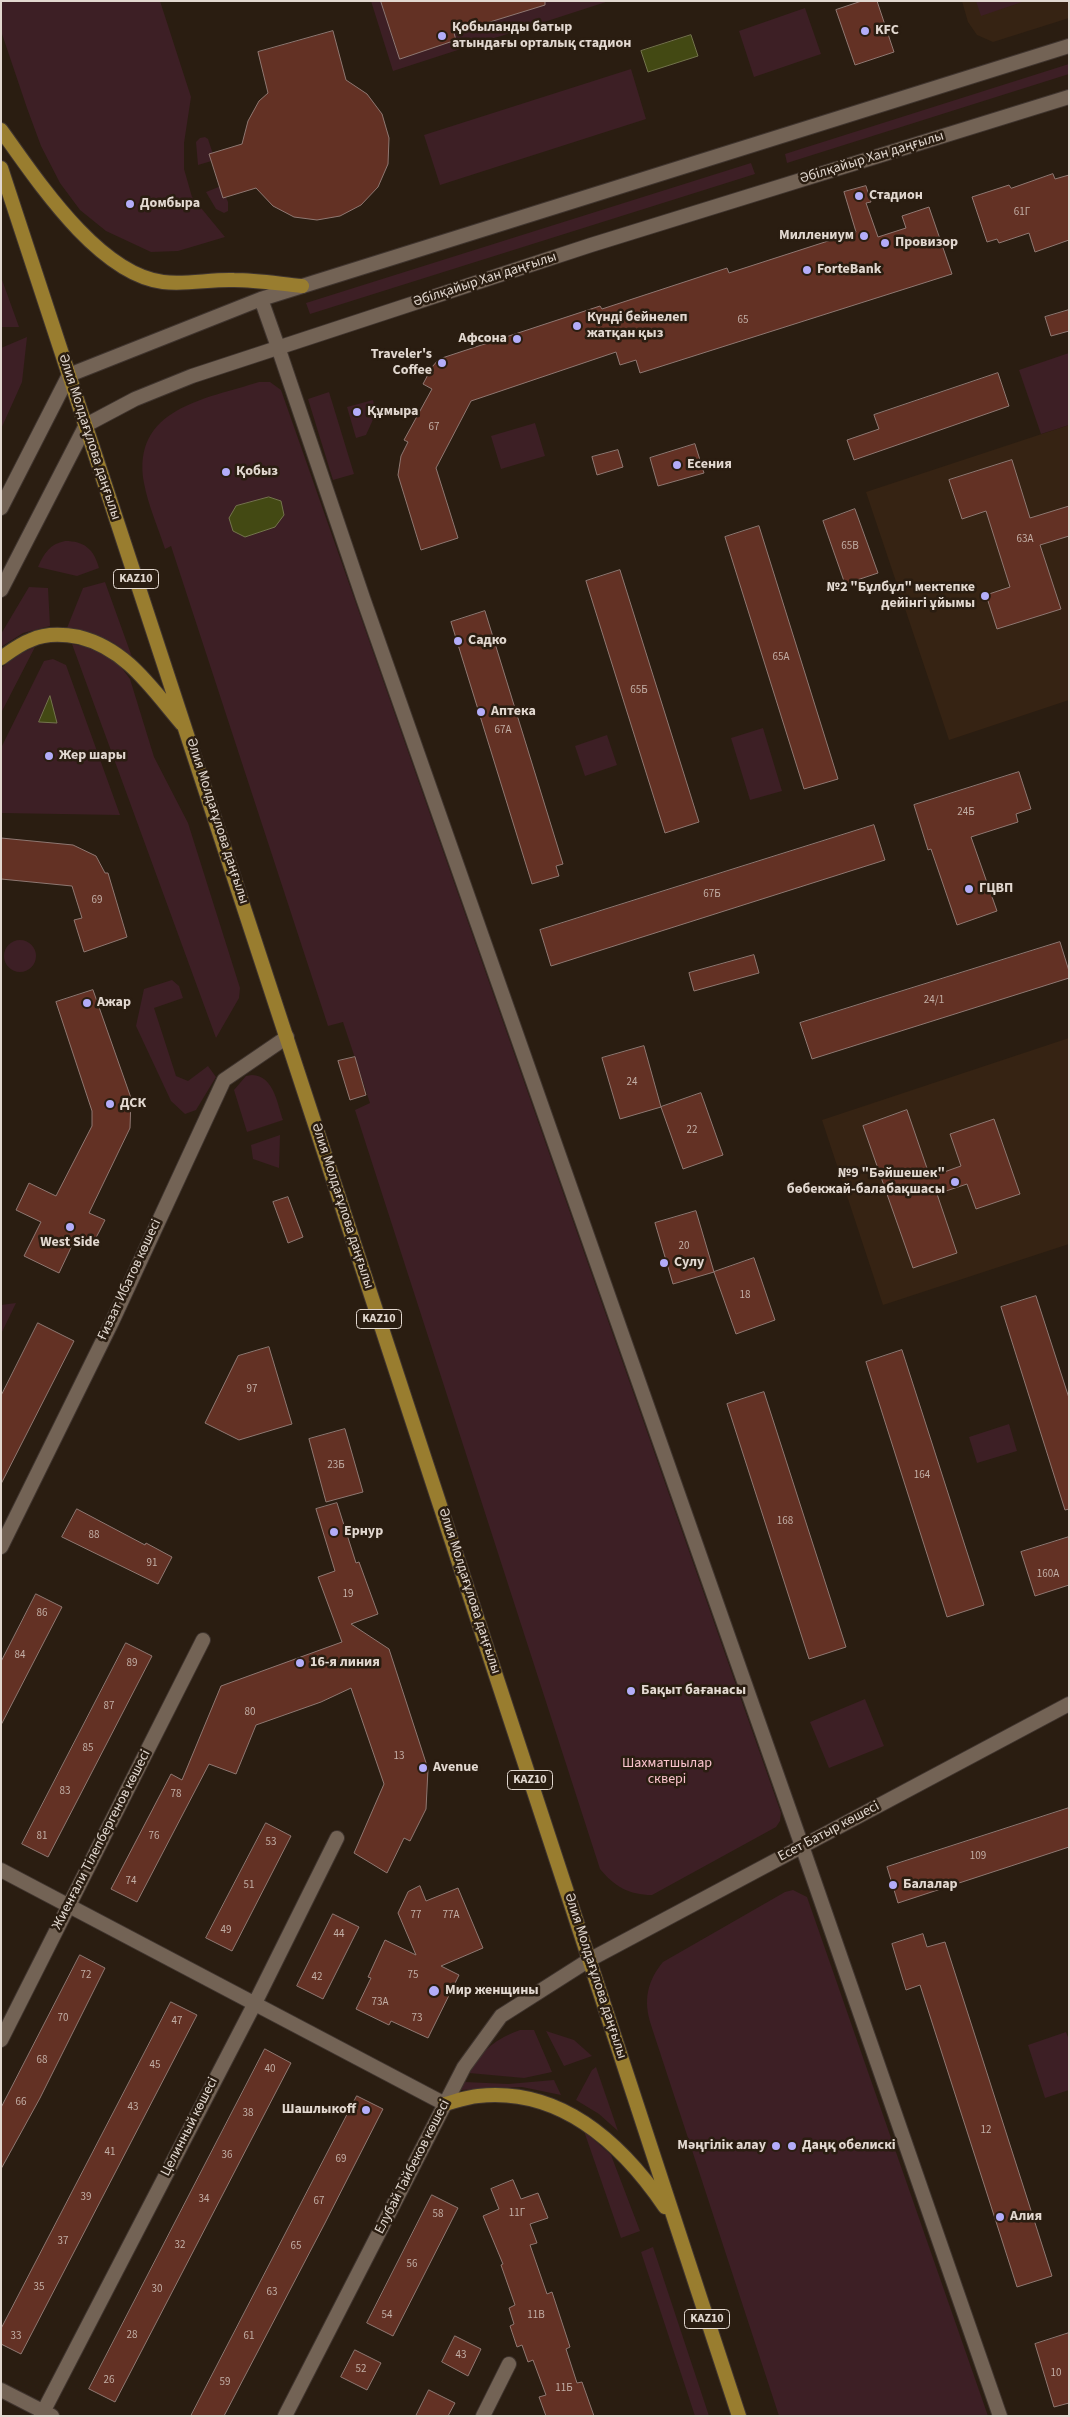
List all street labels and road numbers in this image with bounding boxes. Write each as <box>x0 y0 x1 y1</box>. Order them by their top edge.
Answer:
street label: Әбілқайыр Хан даңғылы <box>798 128 946 188</box>
street label: Әбілқайыр Хан даңғылы <box>411 249 559 311</box>
street label: Әлия Молдағұлова даңғылы <box>54 352 124 522</box>
road number: KAZ10 <box>114 570 158 588</box>
street label: Әлия Молдағұлова даңғылы <box>182 736 252 906</box>
street label: Әлия Молдағұлова даңғылы <box>307 1121 377 1291</box>
street label: Ғиззат Ибатов көшесі <box>95 1217 165 1343</box>
road number: KAZ10 <box>356 1310 402 1328</box>
street label: Әлия Молдағұлова даңғылы <box>434 1506 504 1676</box>
street label: Жиенғали Тілепбергенов көшесі <box>49 1747 155 1933</box>
road number: KAZ10 <box>508 1770 552 1790</box>
street label: Есет Батыр көшесі <box>775 1798 883 1866</box>
street label: Әлия Молдағұлова даңғылы <box>560 1891 630 2061</box>
street label: Целинный көшесі <box>158 2075 222 2179</box>
street label: Елубай Тайбеков көшесі <box>372 2097 454 2237</box>
road number: KAZ10 <box>684 2310 730 2328</box>

